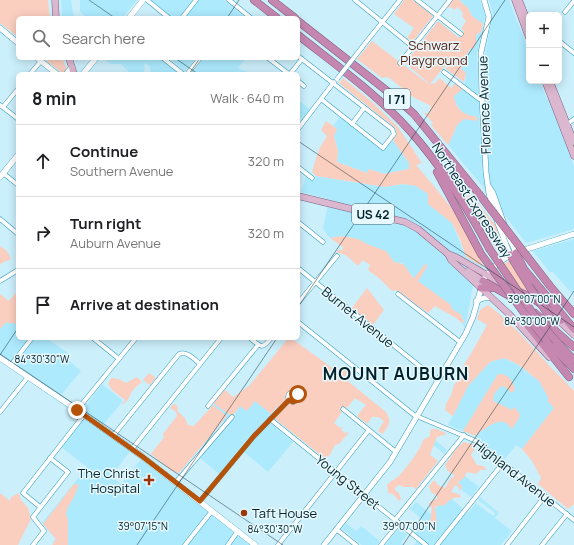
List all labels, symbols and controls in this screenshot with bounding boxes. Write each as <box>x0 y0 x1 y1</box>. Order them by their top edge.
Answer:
map controls <box>526 12 562 84</box>
button: + <box>526 12 562 48</box>
search box <box>16 16 300 60</box>
icon: search <box>30 27 52 49</box>
text: Search here <box>62 28 145 49</box>
park label: Schwarz Playground <box>400 36 468 69</box>
button: − <box>526 48 562 84</box>
street label: Florence Avenue <box>473 55 495 155</box>
text: 8 min <box>32 87 77 110</box>
text: Walk · 640 m <box>210 89 284 107</box>
road number: I 71 <box>384 89 410 109</box>
street label: Northeast Expressway <box>428 139 516 261</box>
text: Continue <box>70 141 138 162</box>
icon: ahead <box>32 150 54 172</box>
text: 320 m <box>248 152 284 170</box>
text: Southern Avenue <box>70 162 173 180</box>
road number: US 42 <box>352 204 394 224</box>
text: Turn right <box>70 213 141 234</box>
icon: right <box>32 222 54 244</box>
text: 320 m <box>248 224 284 242</box>
text: Auburn Avenue <box>70 234 161 252</box>
street label: Burnet Avenue <box>318 282 398 352</box>
text: 39°07'00"N <box>508 292 560 306</box>
icon: arrive <box>32 294 54 316</box>
text: Arrive at destination <box>70 294 219 315</box>
text: 84°30'00"W <box>504 314 560 328</box>
text: 84°30'30"W <box>15 352 70 366</box>
district label: MOUNT AUBURN <box>323 362 469 385</box>
route start <box>289 385 307 403</box>
route end <box>68 401 86 419</box>
street label: Highland Avenue <box>470 435 560 511</box>
street label: Young Street <box>312 451 384 513</box>
place label: The Christ Hospital <box>78 464 140 497</box>
marker: The Christ Hospital <box>143 474 155 486</box>
place label: Taft House <box>252 504 318 522</box>
marker: Taft House <box>239 508 249 518</box>
text: 39°07'15"N <box>118 519 168 533</box>
text: 39°07'00"N <box>383 519 435 533</box>
text: 84°30'30"W <box>248 522 303 536</box>

